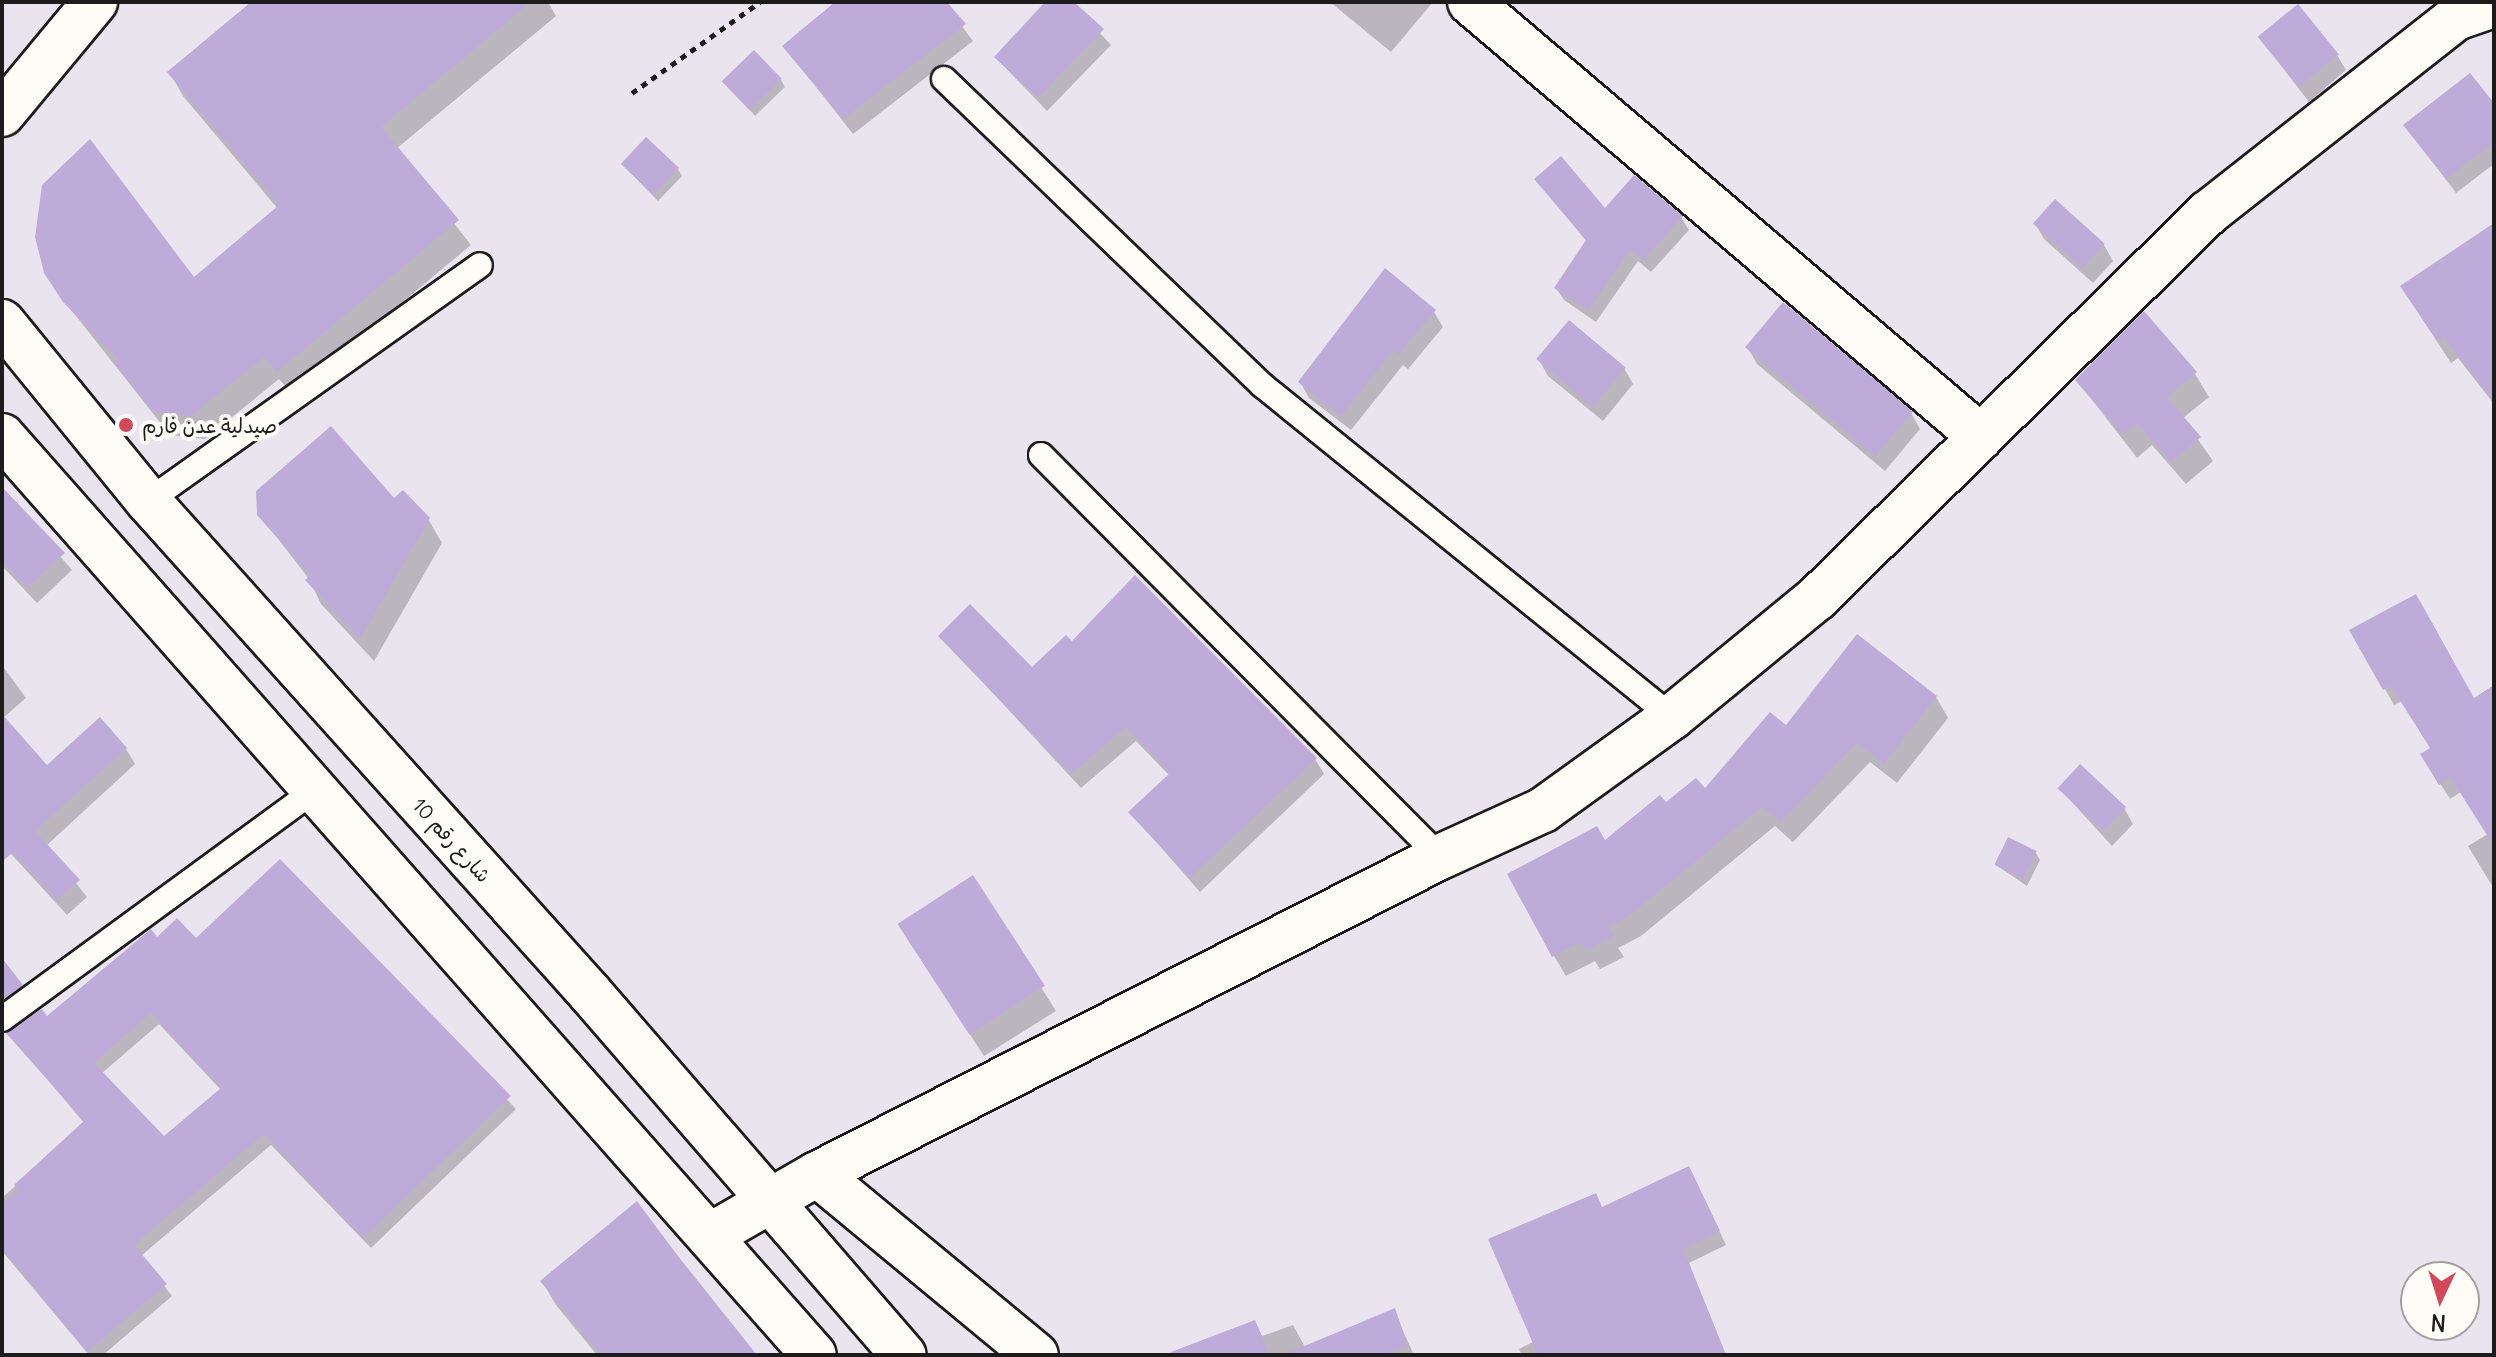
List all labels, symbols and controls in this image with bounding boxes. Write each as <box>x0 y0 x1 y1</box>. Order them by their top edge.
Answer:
place label: صيدلية عدن فارم <box>142 413 277 437</box>
marker: صيدلية عدن فارم <box>117 416 135 434</box>
street label: شارع رقم 10 <box>408 793 496 887</box>
north arrow <box>2400 1261 2480 1341</box>
text: N <box>2430 1308 2447 1337</box>

